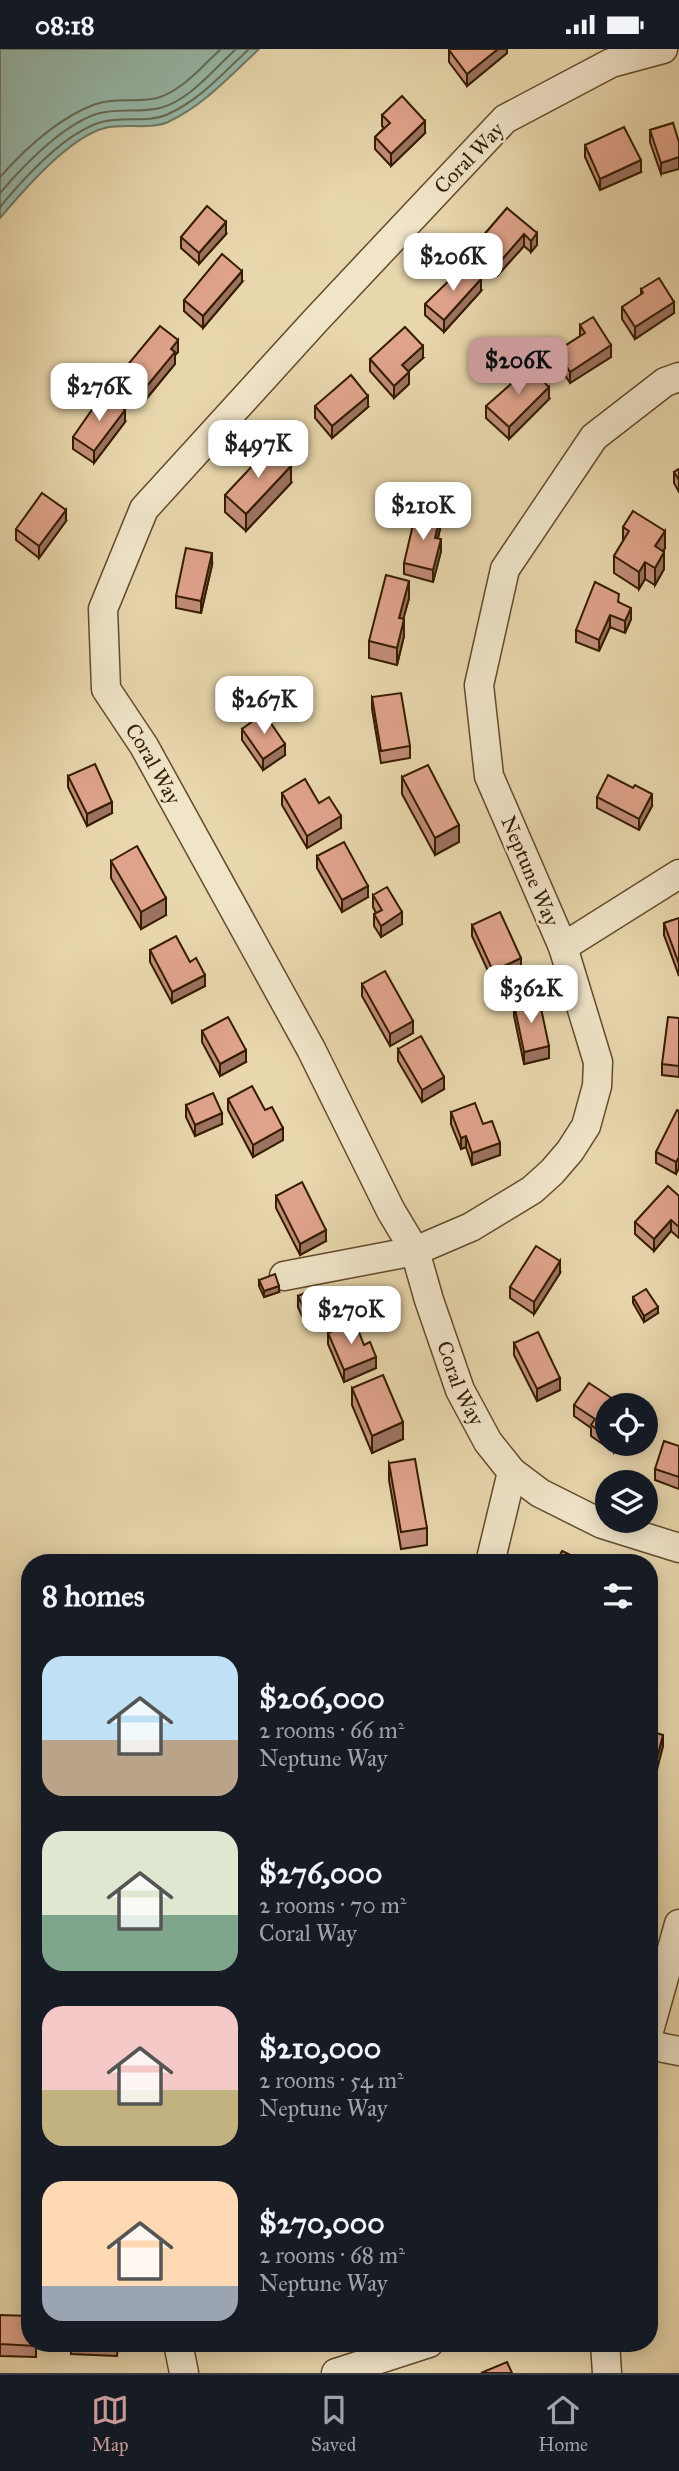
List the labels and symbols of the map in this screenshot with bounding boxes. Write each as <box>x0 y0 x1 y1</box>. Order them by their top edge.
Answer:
street label: Coral Way <box>429 116 510 199</box>
pin: $206K <box>404 233 502 293</box>
pin: $206K <box>469 337 567 397</box>
pin: $276K <box>50 363 148 423</box>
pin: $497K <box>209 421 307 480</box>
pin: $210K <box>374 483 472 542</box>
pin: $267K <box>215 677 313 736</box>
street label: Coral Way <box>120 718 187 810</box>
street label: Neptune Way <box>495 812 565 931</box>
pin: $362K <box>482 965 580 1025</box>
pin: $270K <box>302 1287 400 1346</box>
street label: Coral Way <box>431 1338 490 1431</box>

